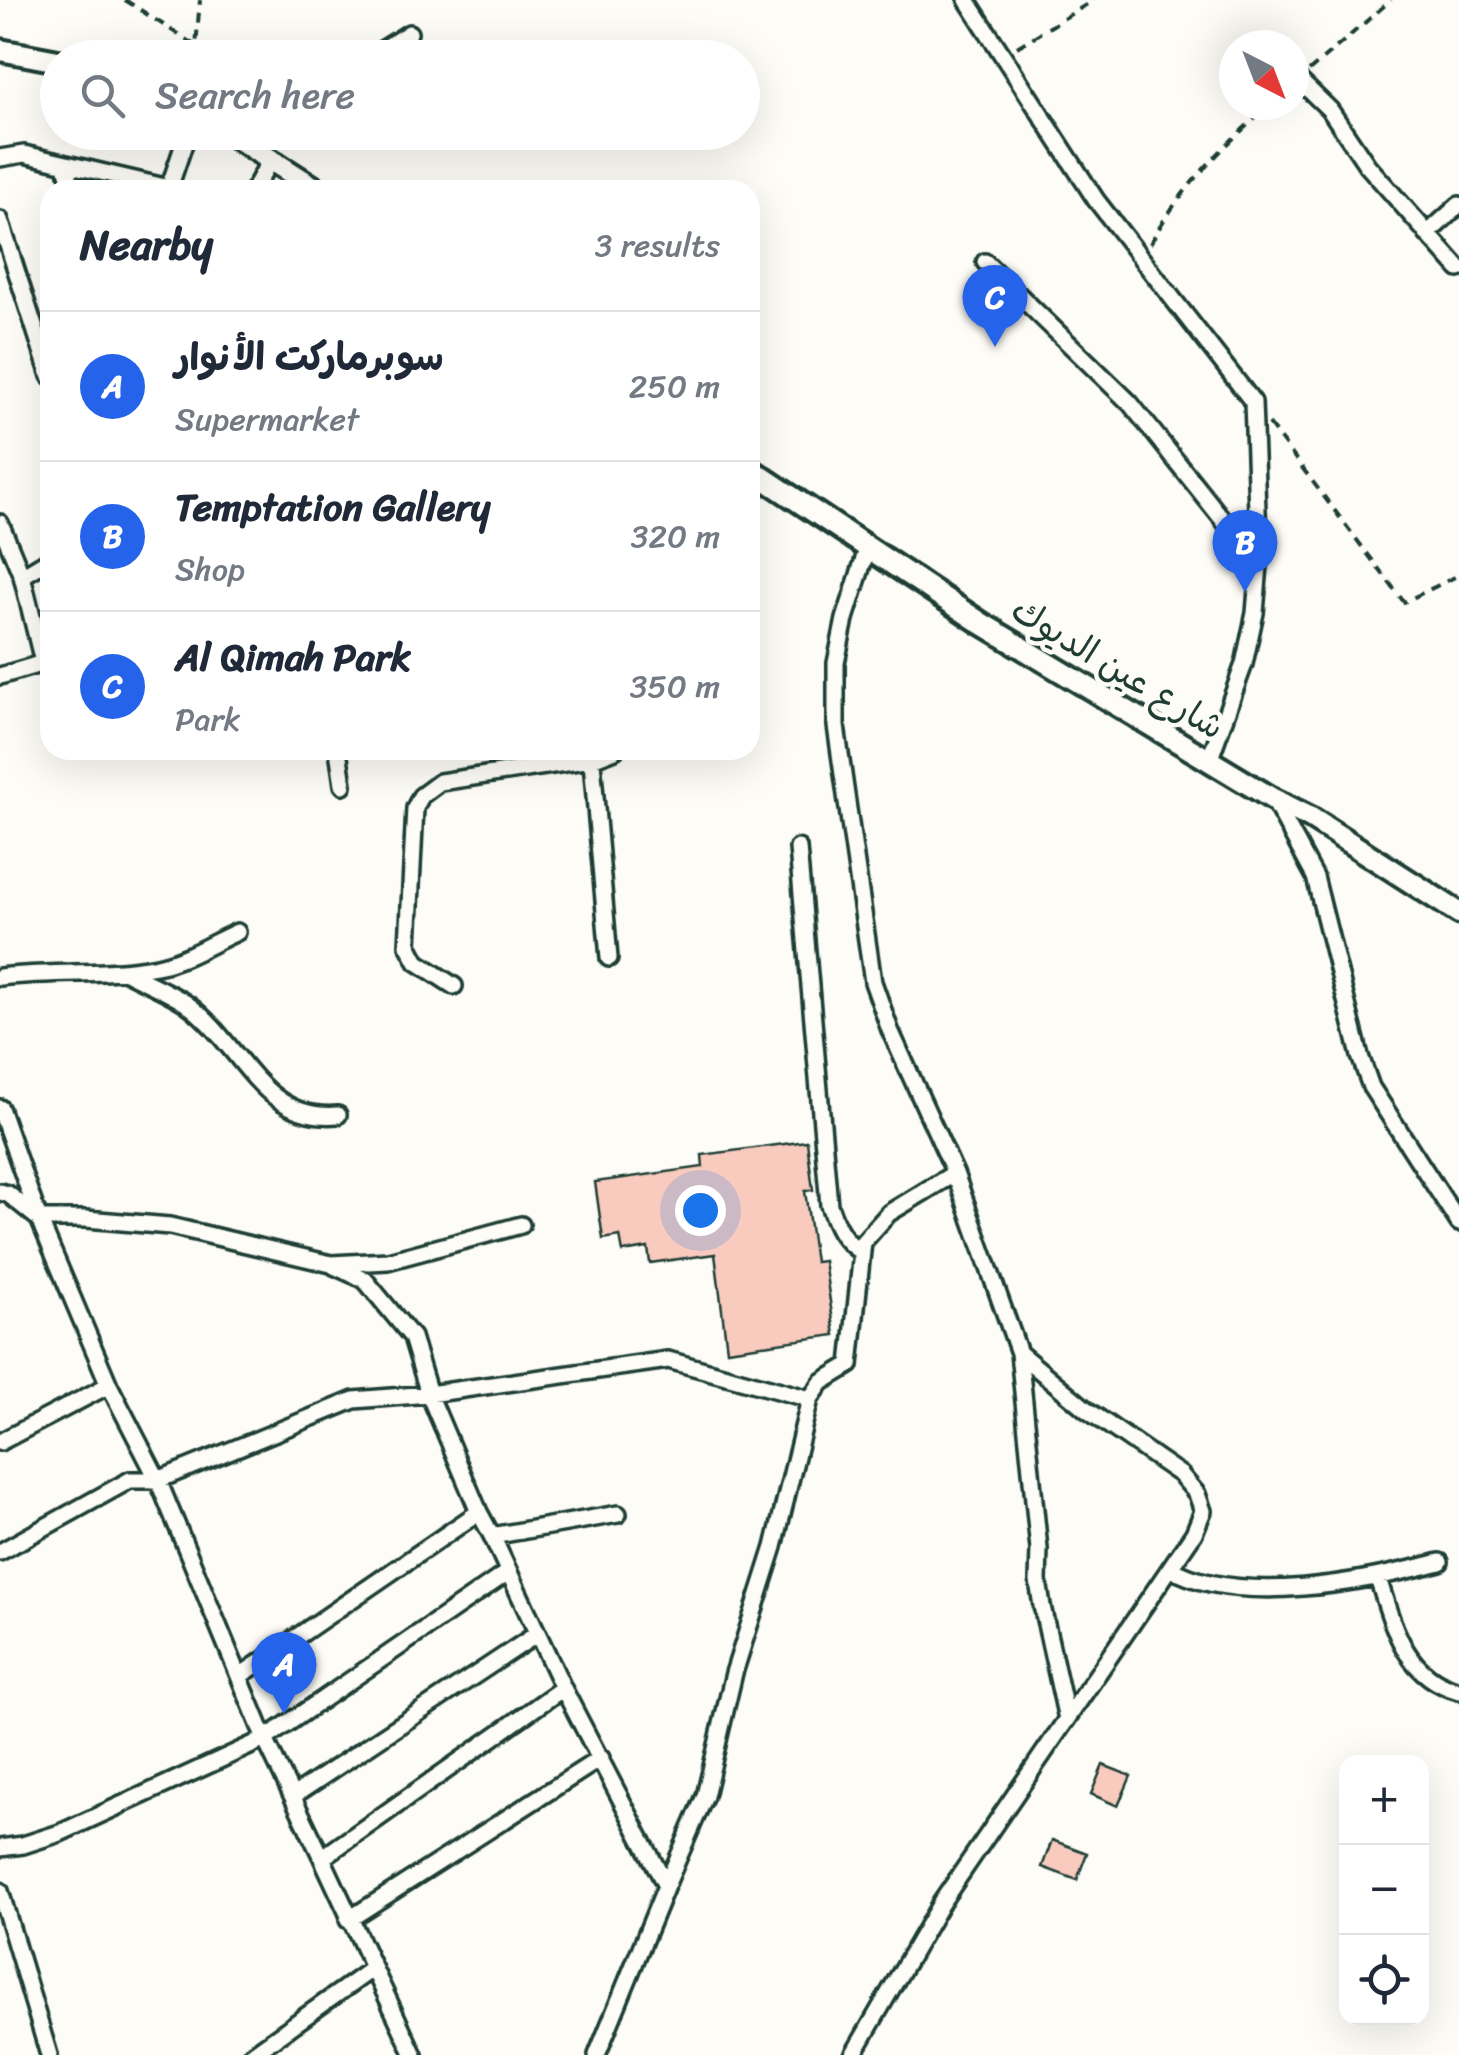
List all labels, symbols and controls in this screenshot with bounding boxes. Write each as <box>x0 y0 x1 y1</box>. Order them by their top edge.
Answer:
north arrow <box>1219 30 1309 120</box>
search box <box>40 40 760 150</box>
text: Search here <box>155 62 355 129</box>
icon: search <box>75 68 130 123</box>
text: Nearby <box>80 208 213 282</box>
text: 3 results <box>595 217 720 274</box>
pin: C <box>962 264 1028 347</box>
text: سوبرماركت الأنوار <box>175 324 444 391</box>
text: A <box>102 358 123 415</box>
text: 250 m <box>629 358 720 415</box>
text: Supermarket <box>175 391 359 448</box>
text: Temptation Gallery <box>175 474 490 541</box>
text: B <box>102 508 123 565</box>
text: 320 m <box>631 508 720 565</box>
pin: B <box>1212 510 1278 592</box>
text: Shop <box>175 541 245 598</box>
street label: شارع عين الديوك <box>999 579 1237 757</box>
text: Al Qimah Park <box>175 624 411 691</box>
text: C <box>103 658 122 715</box>
text: 350 m <box>630 658 720 715</box>
text: Park <box>175 691 241 748</box>
your location <box>675 1185 726 1236</box>
pin: A <box>252 1632 316 1714</box>
map controls <box>1339 1755 1429 2025</box>
button: + <box>1339 1755 1429 1845</box>
button: − <box>1339 1845 1429 1935</box>
button: locate <box>1339 1935 1429 2025</box>

